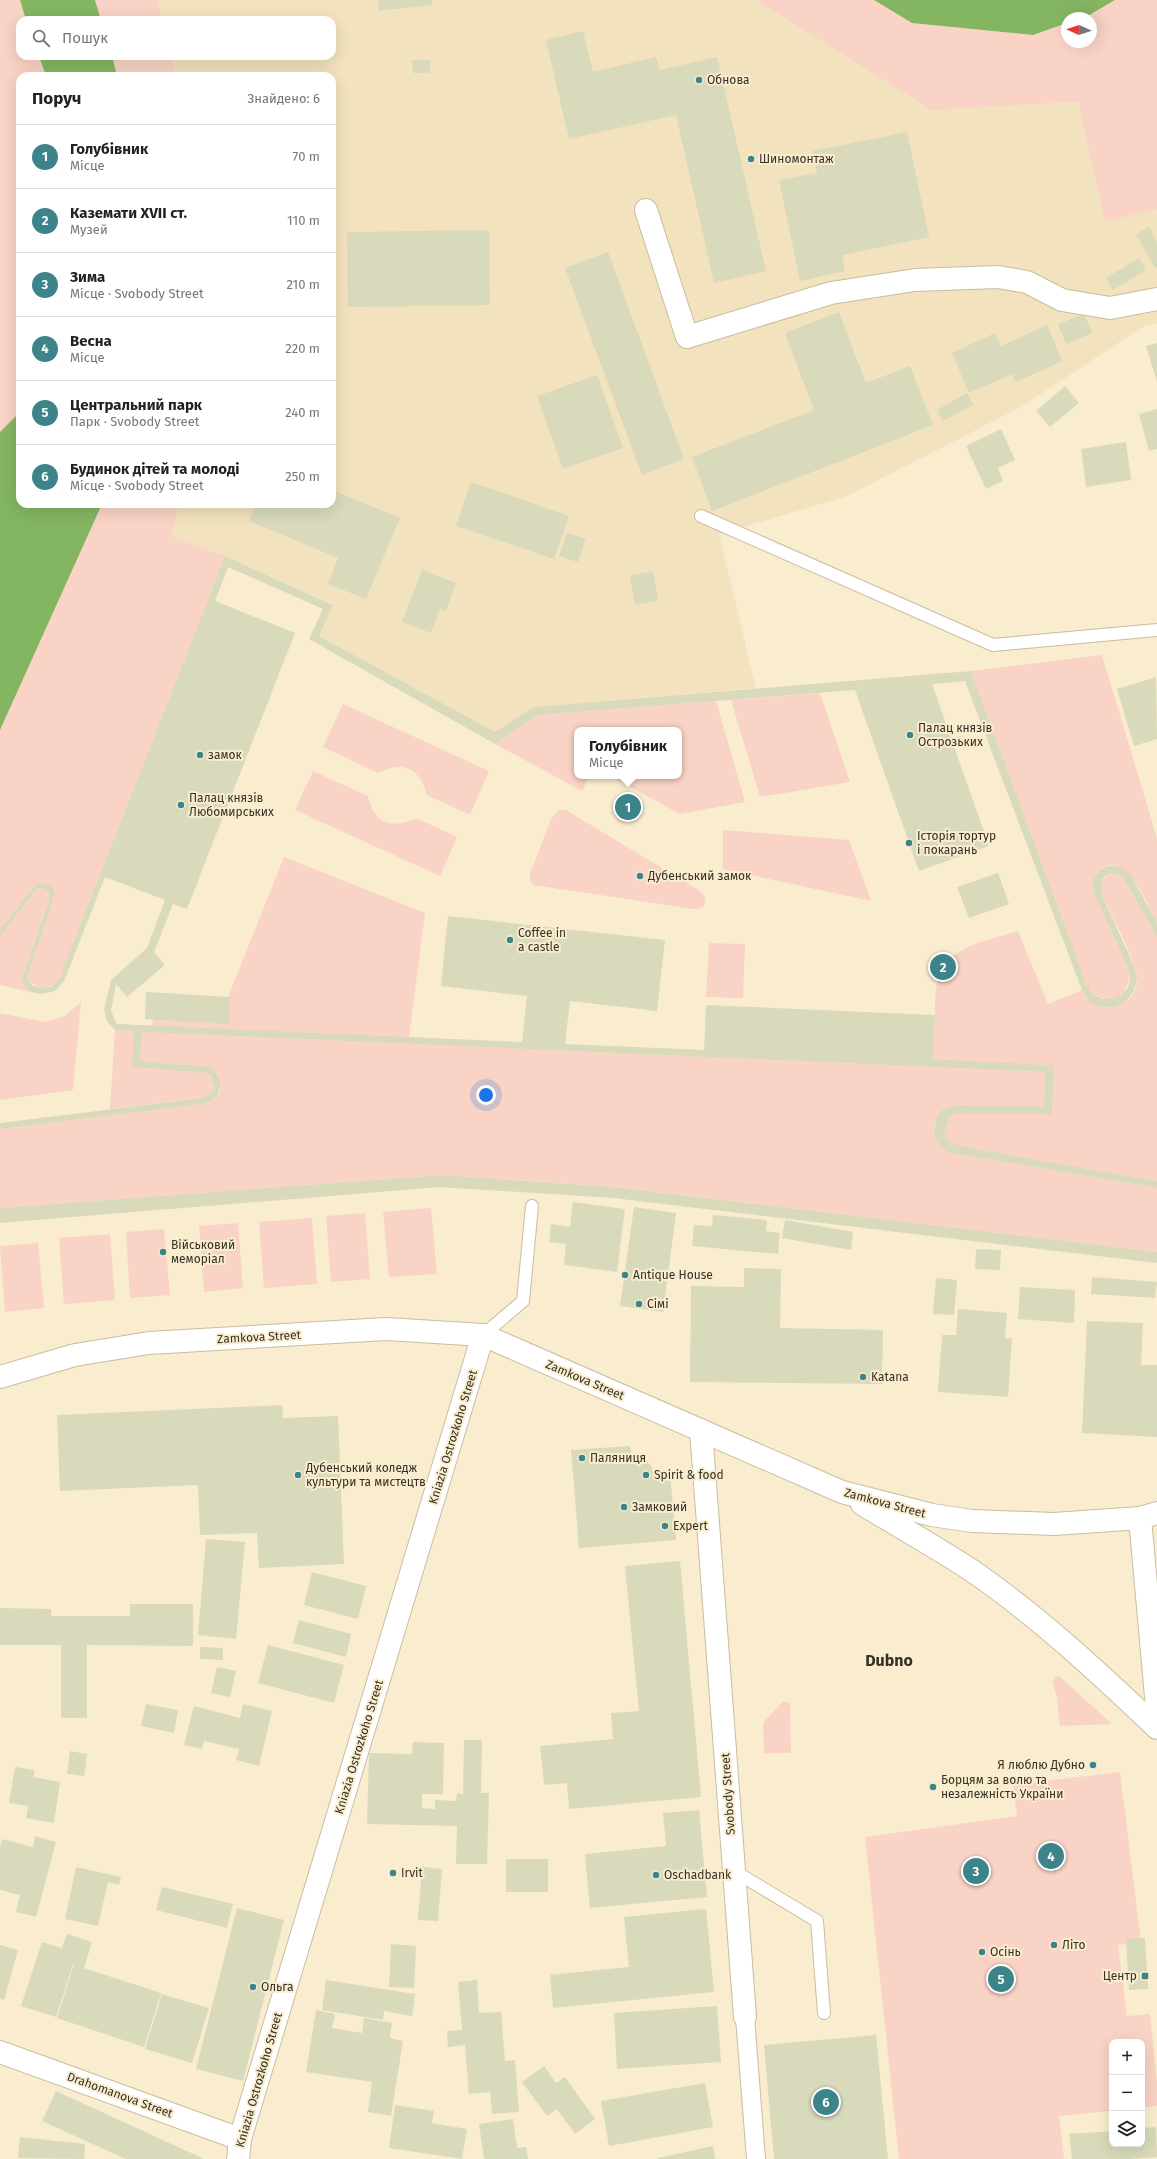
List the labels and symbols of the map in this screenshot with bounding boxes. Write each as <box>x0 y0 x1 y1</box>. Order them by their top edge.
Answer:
north arrow <box>1061 12 1097 48</box>
place label: Обнова <box>707 73 750 87</box>
marker: Обнова <box>694 75 704 85</box>
place label: Шиномонтаж <box>759 152 834 166</box>
marker: Шиномонтаж <box>746 154 756 164</box>
place label: Палац князів Острозьких <box>918 721 993 749</box>
marker: Палац князів Острозьких <box>905 730 915 740</box>
place label: замок <box>208 748 242 762</box>
marker: замок <box>195 750 205 760</box>
place label: Палац князів Любомирських <box>189 791 274 819</box>
pin: 1 <box>615 792 641 822</box>
marker: Палац князів Любомирських <box>176 800 186 810</box>
place label: Історія тортур і покарань <box>917 829 996 857</box>
marker: Історія тортур і покарань <box>904 838 914 848</box>
place label: Дубенський замок <box>647 869 752 883</box>
marker: Дубенський замок <box>635 871 645 881</box>
place label: Coffee in a castle <box>518 926 566 954</box>
marker: Coffee in a castle <box>505 935 515 945</box>
pin: 2 <box>930 952 956 982</box>
your location <box>476 1085 496 1105</box>
place label: Військовий меморіал <box>171 1238 235 1266</box>
marker: Військовий меморіал <box>158 1247 168 1257</box>
place label: Antique House <box>633 1268 713 1282</box>
marker: Antique House <box>620 1270 630 1280</box>
place label: Сімі <box>647 1297 669 1311</box>
marker: Сімі <box>634 1299 644 1309</box>
street label: Zamkova Street <box>217 1328 302 1346</box>
street label: Zamkova Street <box>544 1357 627 1403</box>
street label: Kniazia Ostrozkoho Street <box>426 1367 480 1506</box>
place label: Katana <box>871 1370 909 1384</box>
marker: Katana <box>858 1372 868 1382</box>
place label: Паляниця <box>590 1451 646 1465</box>
marker: Паляниця <box>577 1453 587 1463</box>
place label: Дубенський коледж культури та мистецтв <box>305 1461 426 1489</box>
place label: Spirit & food <box>654 1468 724 1482</box>
marker: Дубенський коледж культури та мистецтв <box>293 1470 303 1480</box>
marker: Spirit & food <box>641 1470 651 1480</box>
street label: Zamkova Street <box>843 1485 928 1521</box>
place label: Замковий <box>632 1500 687 1514</box>
marker: Замковий <box>619 1502 629 1512</box>
place label: Expert <box>673 1519 709 1533</box>
marker: Expert <box>660 1521 670 1531</box>
district label: Dubno <box>865 1651 913 1670</box>
street label: Kniazia Ostrozkoho Street <box>332 1677 386 1816</box>
street label: Svobody Street <box>718 1752 738 1836</box>
place label: Я люблю Дубно <box>998 1758 1085 1772</box>
marker: Я люблю Дубно <box>1088 1760 1098 1770</box>
place label: Борцям за волю та незалежність України <box>941 1773 1063 1801</box>
marker: Борцям за волю та незалежність України <box>928 1782 938 1792</box>
pin: 4 <box>1038 1841 1064 1871</box>
pin: 3 <box>963 1856 989 1886</box>
place label: Irvit <box>401 1866 423 1880</box>
marker: Irvit <box>388 1868 398 1878</box>
place label: Oschadbank <box>664 1868 732 1882</box>
marker: Oschadbank <box>651 1870 661 1880</box>
place label: Літо <box>1062 1938 1085 1952</box>
marker: Літо <box>1049 1940 1059 1950</box>
place label: Осінь <box>990 1945 1021 1959</box>
marker: Осінь <box>977 1947 987 1957</box>
pin: 5 <box>988 1964 1014 1994</box>
place label: Центр <box>1103 1969 1137 1983</box>
marker: Центр <box>1140 1971 1150 1981</box>
place label: Ольга <box>261 1980 294 1994</box>
marker: Ольга <box>248 1982 258 1992</box>
street label: Kniazia Ostrozkoho Street <box>233 2010 285 2149</box>
street label: Drahomanova Street <box>65 2069 175 2121</box>
pin: 6 <box>813 2087 839 2117</box>

